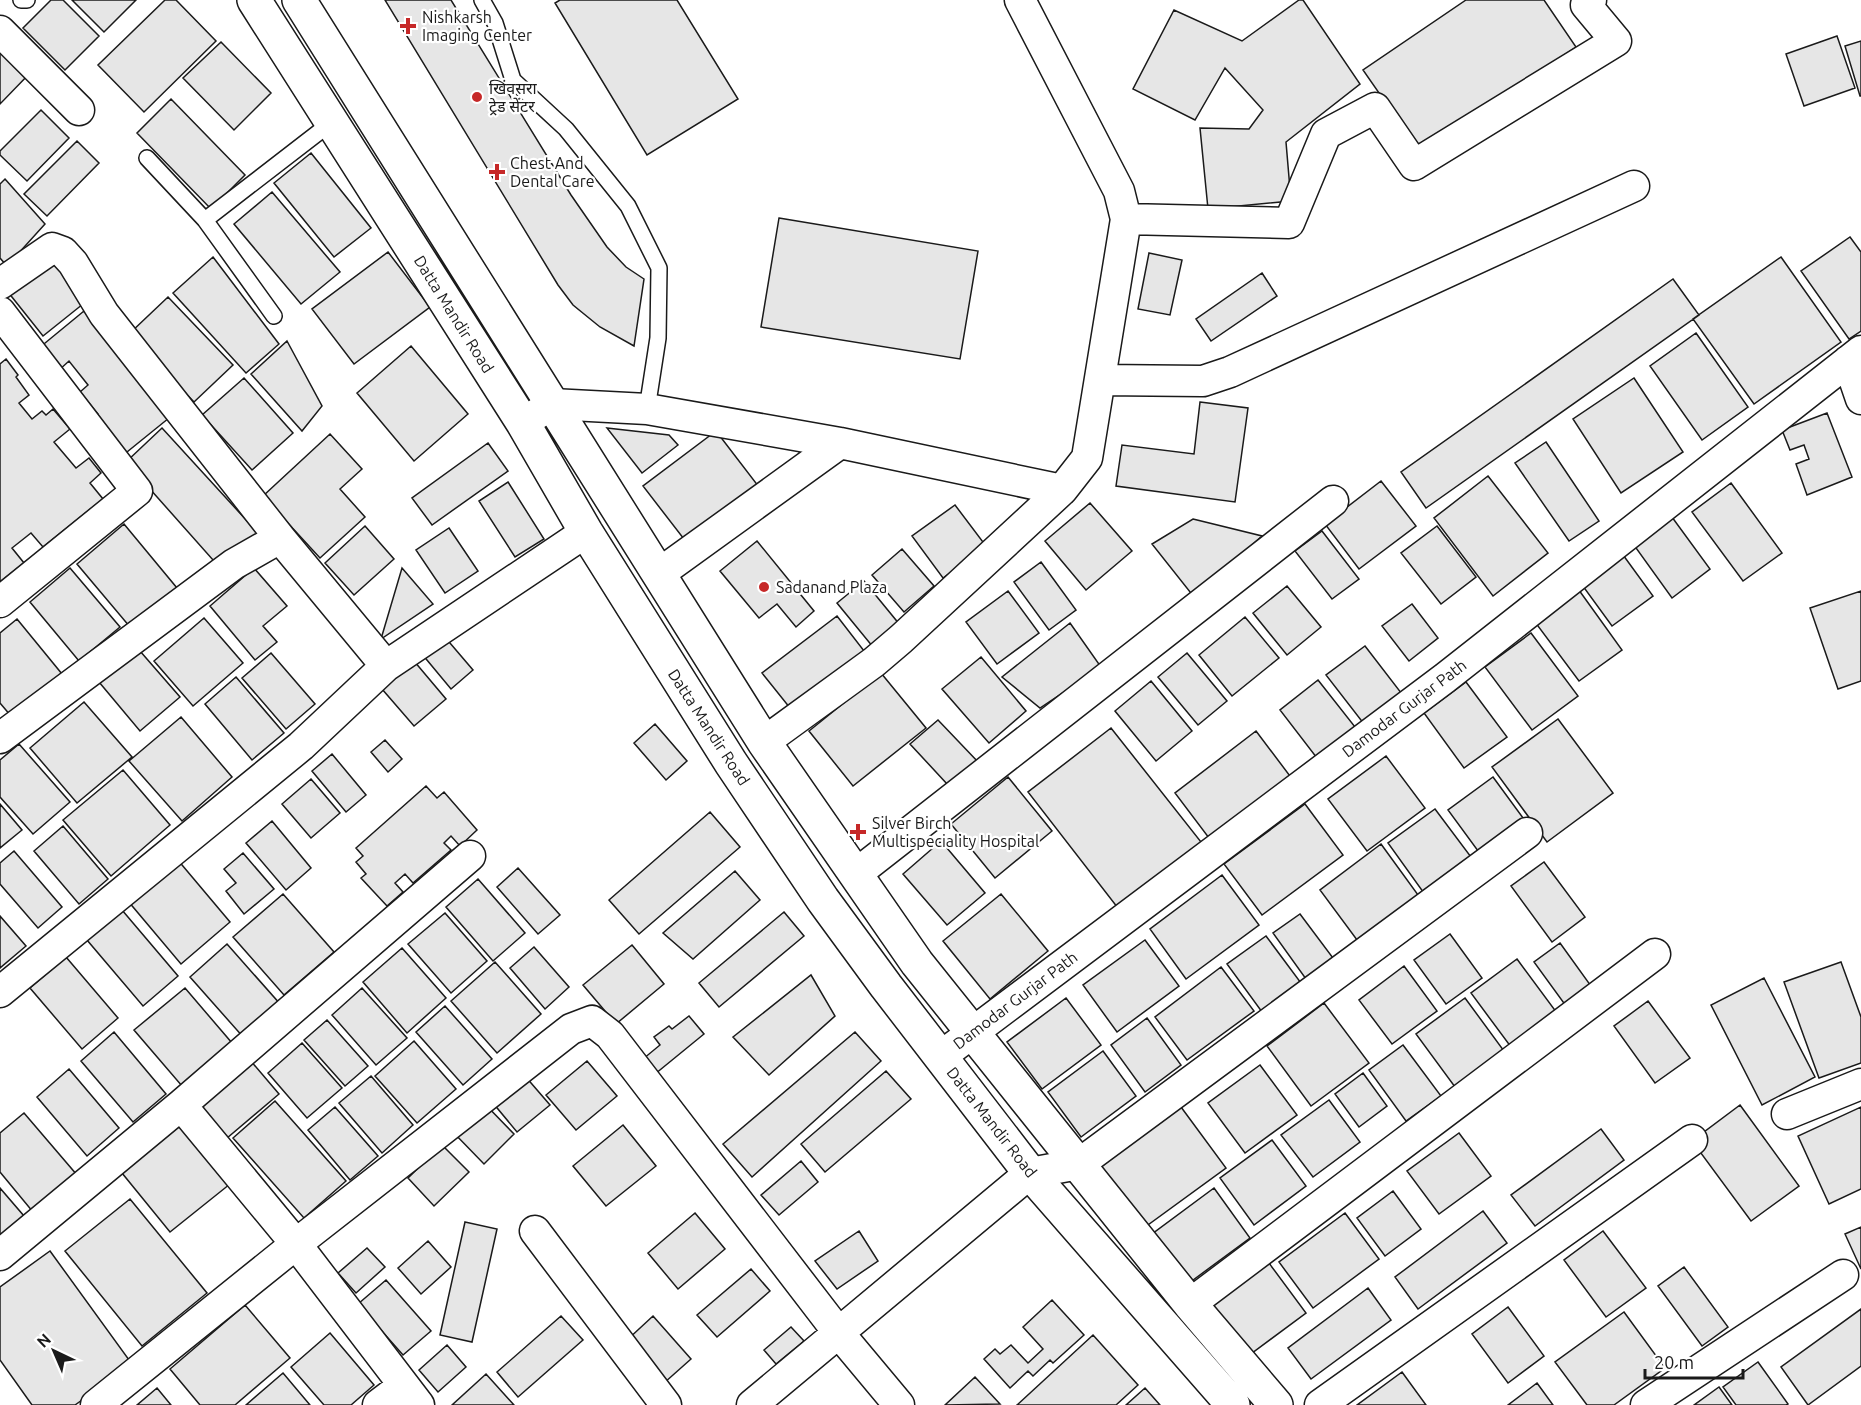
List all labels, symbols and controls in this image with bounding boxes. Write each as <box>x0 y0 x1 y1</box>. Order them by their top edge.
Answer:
place label: Nishkarsh Imaging Center <box>422 8 532 44</box>
marker: Nishkarsh Imaging Center <box>399 17 417 35</box>
place label: खिंवसरा ट्रेड सेंटर <box>489 79 537 116</box>
marker: खिंवसरा ट्रेड सेंटर <box>470 90 484 104</box>
place label: Chest And Dental Care <box>510 154 595 190</box>
marker: Chest And Dental Care <box>488 163 506 181</box>
street label: Datta Mandir Road <box>411 252 497 376</box>
place label: Sadanand Plaza <box>776 578 887 596</box>
marker: Sadanand Plaza <box>757 580 771 594</box>
street label: Damodar Gurjar Path <box>1338 655 1470 761</box>
street label: Datta Mandir Road <box>665 665 753 789</box>
place label: Silver Birch Multispeciality Hospital <box>872 814 1039 850</box>
marker: Silver Birch Multispeciality Hospital <box>849 823 867 841</box>
street label: Damodar Gurjar Path <box>949 947 1081 1053</box>
street label: Datta Mandir Road <box>943 1063 1041 1181</box>
north arrow <box>24 1321 84 1381</box>
text: N <box>33 1330 54 1351</box>
scale bar <box>1645 1342 1742 1380</box>
text: 20 m <box>1654 1352 1694 1372</box>

